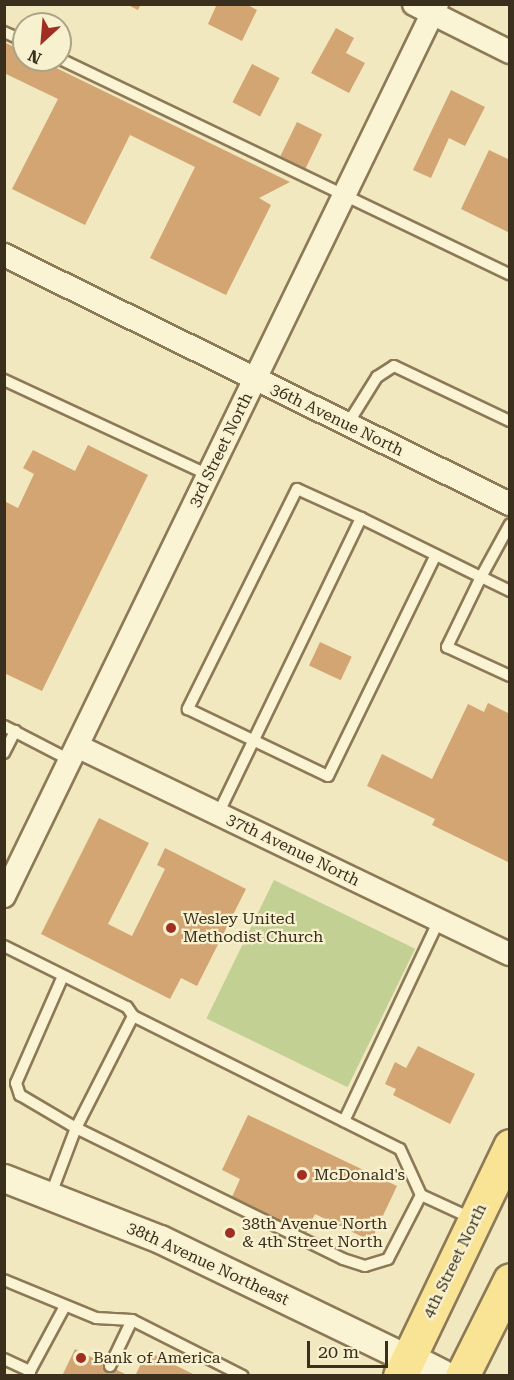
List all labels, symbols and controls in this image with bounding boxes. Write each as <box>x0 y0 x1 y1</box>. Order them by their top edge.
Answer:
north arrow <box>12 12 72 72</box>
text: N <box>25 46 44 68</box>
street label: 36th Avenue North <box>268 380 406 460</box>
street label: 3rd Street North <box>185 390 257 510</box>
street label: 37th Avenue North <box>224 810 362 890</box>
place label: Wesley United Methodist Church <box>183 909 323 947</box>
marker: Wesley United Methodist Church <box>164 921 178 935</box>
place label: McDonald's <box>314 1165 405 1185</box>
marker: McDonald's <box>295 1168 309 1182</box>
street label: 4th Street North <box>419 1201 491 1321</box>
place label: 38th Avenue North & 4th Street North <box>242 1214 387 1252</box>
street label: 38th Avenue Northeast <box>124 1218 292 1310</box>
marker: 38th Avenue North & 4th Street North <box>223 1226 237 1240</box>
scale bar <box>310 1329 391 1367</box>
text: 20 m <box>318 1341 359 1362</box>
place label: Bank of America <box>93 1348 220 1368</box>
marker: Bank of America <box>74 1351 88 1365</box>

